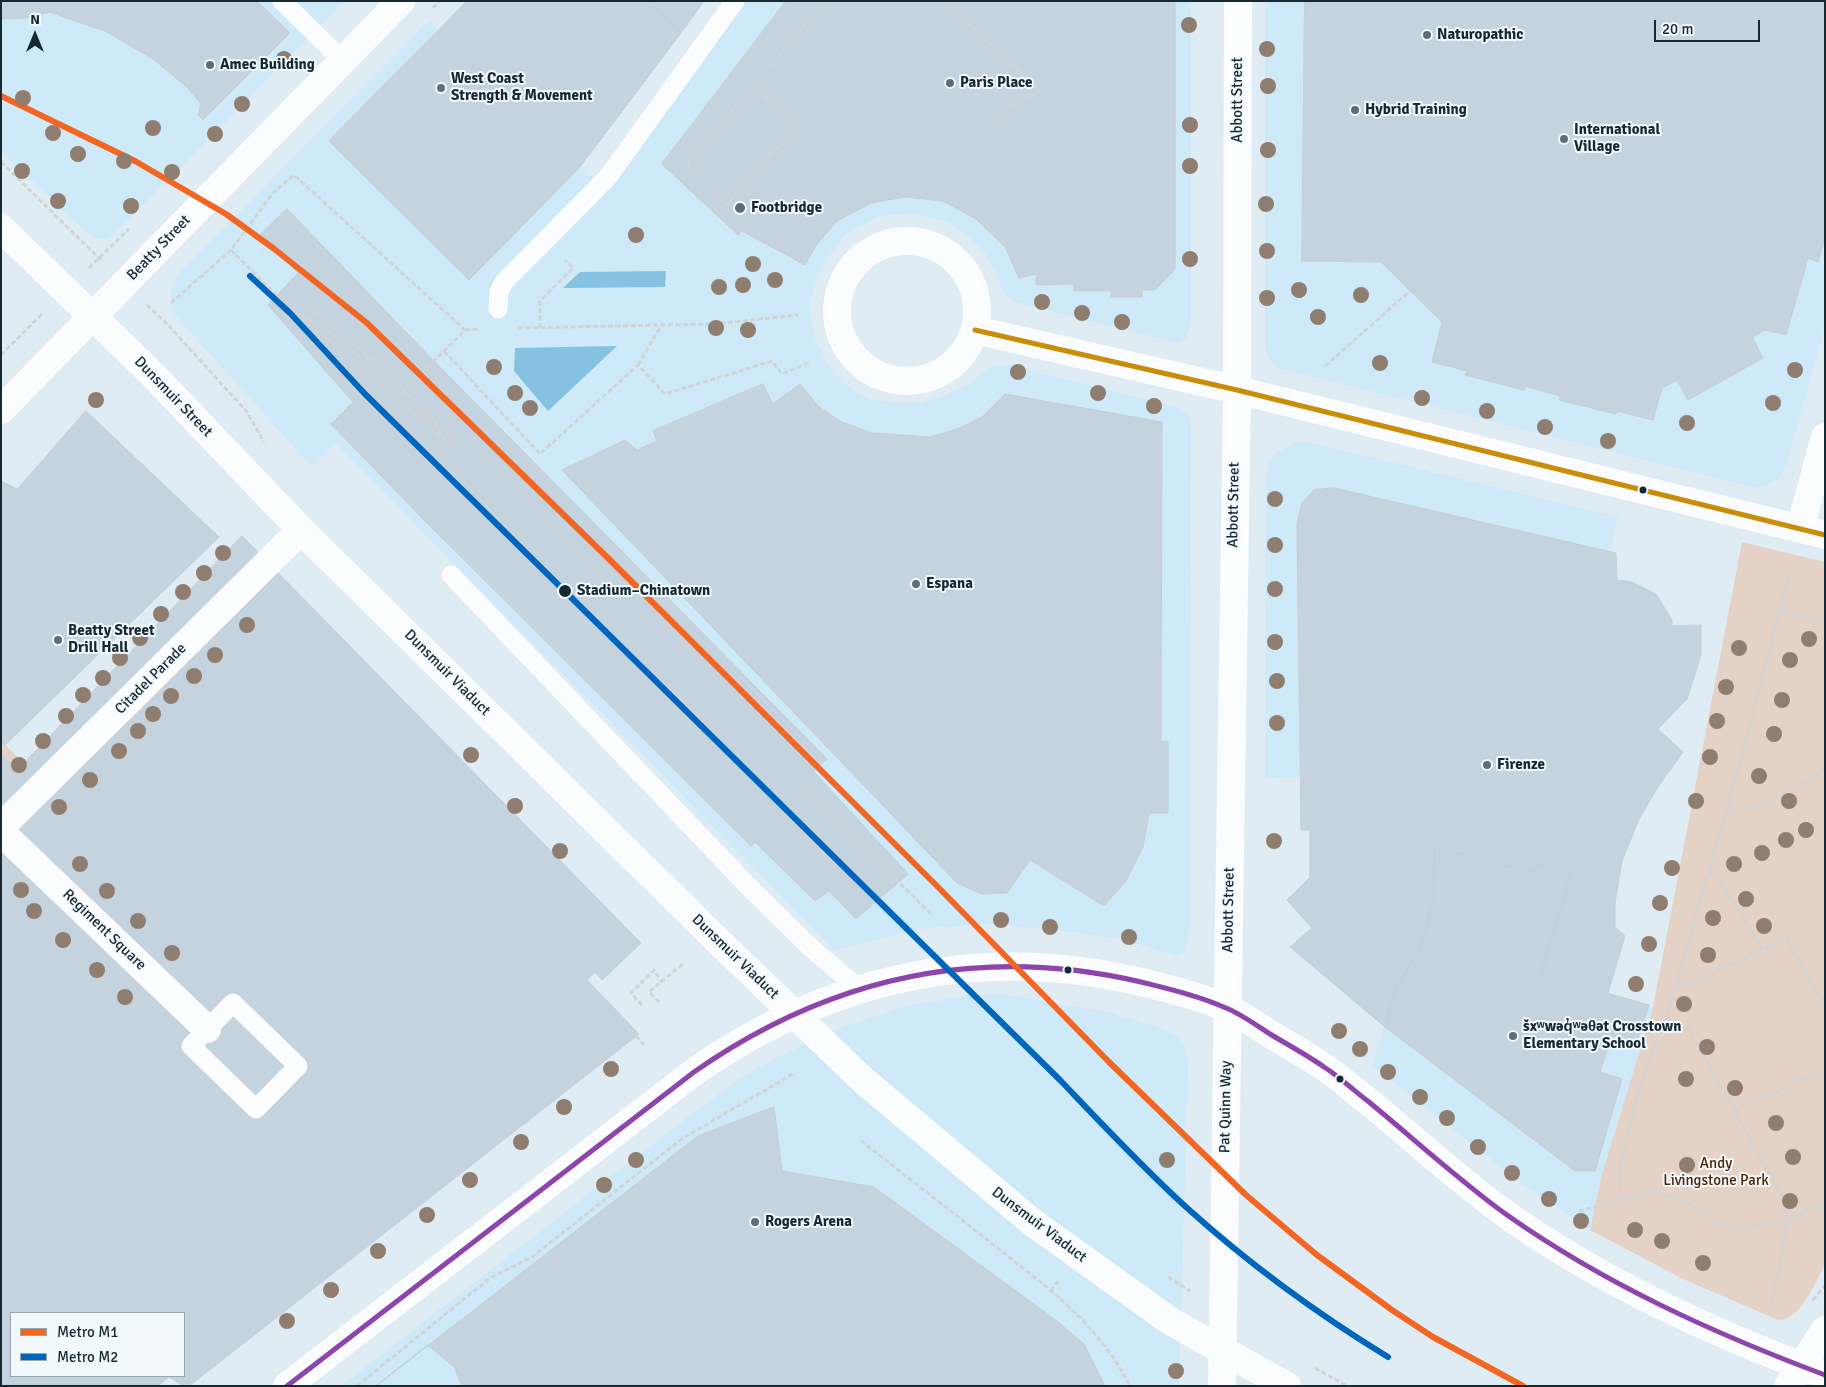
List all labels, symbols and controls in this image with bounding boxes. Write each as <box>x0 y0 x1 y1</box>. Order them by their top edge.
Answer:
north arrow <box>10 10 60 60</box>
scale bar <box>1656 10 1762 42</box>
text: N <box>30 11 40 28</box>
text: 20 m <box>1662 20 1693 38</box>
place label: Naturopathic <box>1437 26 1523 44</box>
marker: Naturopathic <box>1421 29 1433 41</box>
place label: Amec Building <box>220 56 315 74</box>
street label: Abbott Street <box>1229 57 1247 143</box>
marker: Amec Building <box>204 59 216 71</box>
place label: West Coast Strength & Movement <box>451 70 593 105</box>
place label: Paris Place <box>960 74 1033 92</box>
marker: Paris Place <box>944 77 956 89</box>
marker: West Coast Strength & Movement <box>435 82 447 94</box>
place label: Hybrid Training <box>1365 101 1467 119</box>
marker: Hybrid Training <box>1349 104 1361 116</box>
place label: International Village <box>1574 121 1660 156</box>
marker: International Village <box>1558 133 1570 145</box>
place label: Footbridge <box>751 199 822 217</box>
marker: Footbridge <box>733 201 747 215</box>
street label: Beatty Street <box>123 212 195 284</box>
street label: Dunsmuir Street <box>130 353 216 441</box>
street label: Abbott Street <box>1224 462 1244 548</box>
unlabelled marker <box>1638 485 1648 495</box>
place label: Espana <box>926 575 973 593</box>
marker: Espana <box>910 578 922 590</box>
place label: Stadium–Chinatown <box>577 582 710 600</box>
marker: Stadium–Chinatown <box>557 583 573 599</box>
place label: Beatty Street Drill Hall <box>68 622 155 657</box>
street label: Dunsmuir Viaduct <box>400 626 494 720</box>
marker: Beatty Street Drill Hall <box>52 634 64 646</box>
street label: Citadel Parade <box>112 640 190 718</box>
place label: Firenze <box>1497 756 1545 774</box>
marker: Firenze <box>1481 759 1493 771</box>
street label: Abbott Street <box>1219 867 1239 953</box>
street label: Regiment Square <box>58 886 150 974</box>
street label: Dunsmuir Viaduct <box>688 911 782 1003</box>
unlabelled marker <box>1063 965 1073 975</box>
place label: šxʷwəq̓ʷəθət Crosstown Elementary School <box>1523 1018 1682 1053</box>
marker: šxʷwəq̓ʷəθət Crosstown Elementary School <box>1507 1030 1519 1042</box>
street label: Pat Quinn Way <box>1216 1061 1236 1153</box>
unlabelled marker <box>1335 1074 1345 1084</box>
park label: Andy Livingstone Park <box>1663 1155 1769 1190</box>
street label: Dunsmuir Viaduct <box>988 1183 1090 1267</box>
place label: Rogers Arena <box>765 1213 852 1231</box>
marker: Rogers Arena <box>749 1216 761 1228</box>
legend <box>10 1312 185 1377</box>
text: Metro M1 <box>57 1323 118 1341</box>
text: Metro M2 <box>57 1348 118 1366</box>

